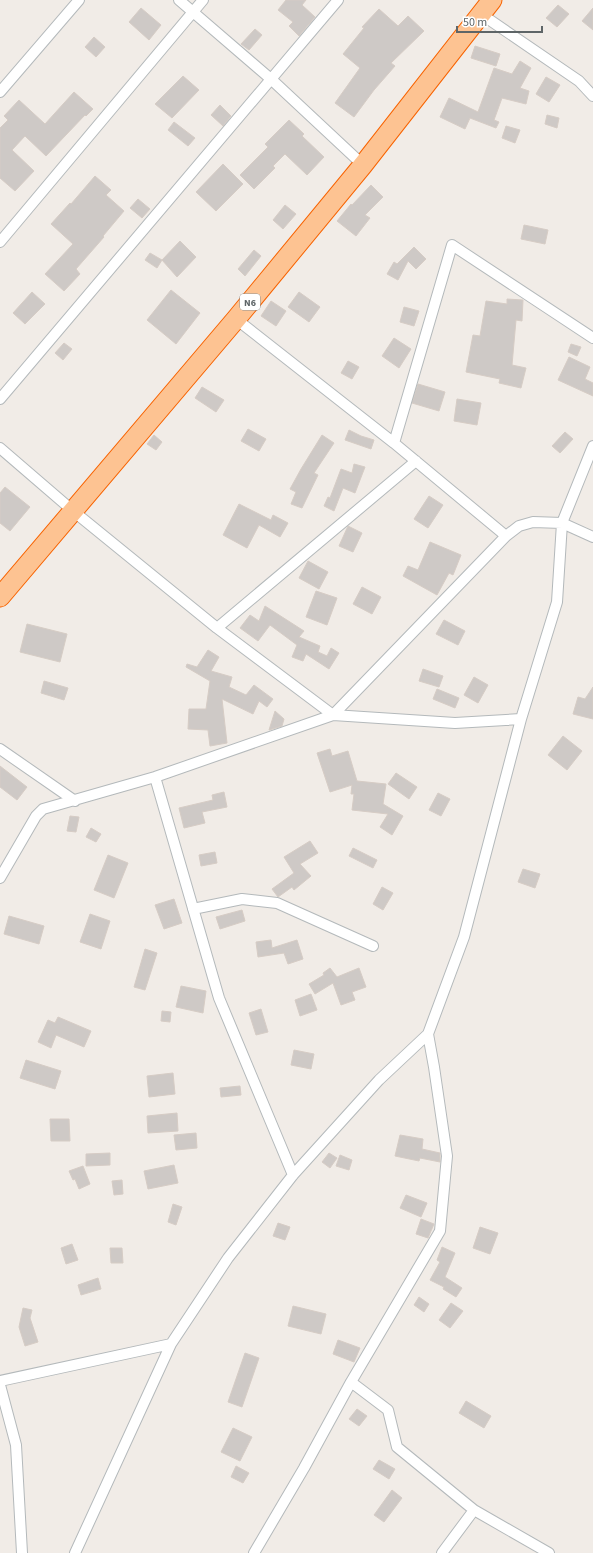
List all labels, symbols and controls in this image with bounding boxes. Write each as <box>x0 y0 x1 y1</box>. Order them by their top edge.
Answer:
scale bar <box>457 8 542 34</box>
text: 50 m <box>463 14 487 31</box>
road number: N6 <box>240 294 260 310</box>

